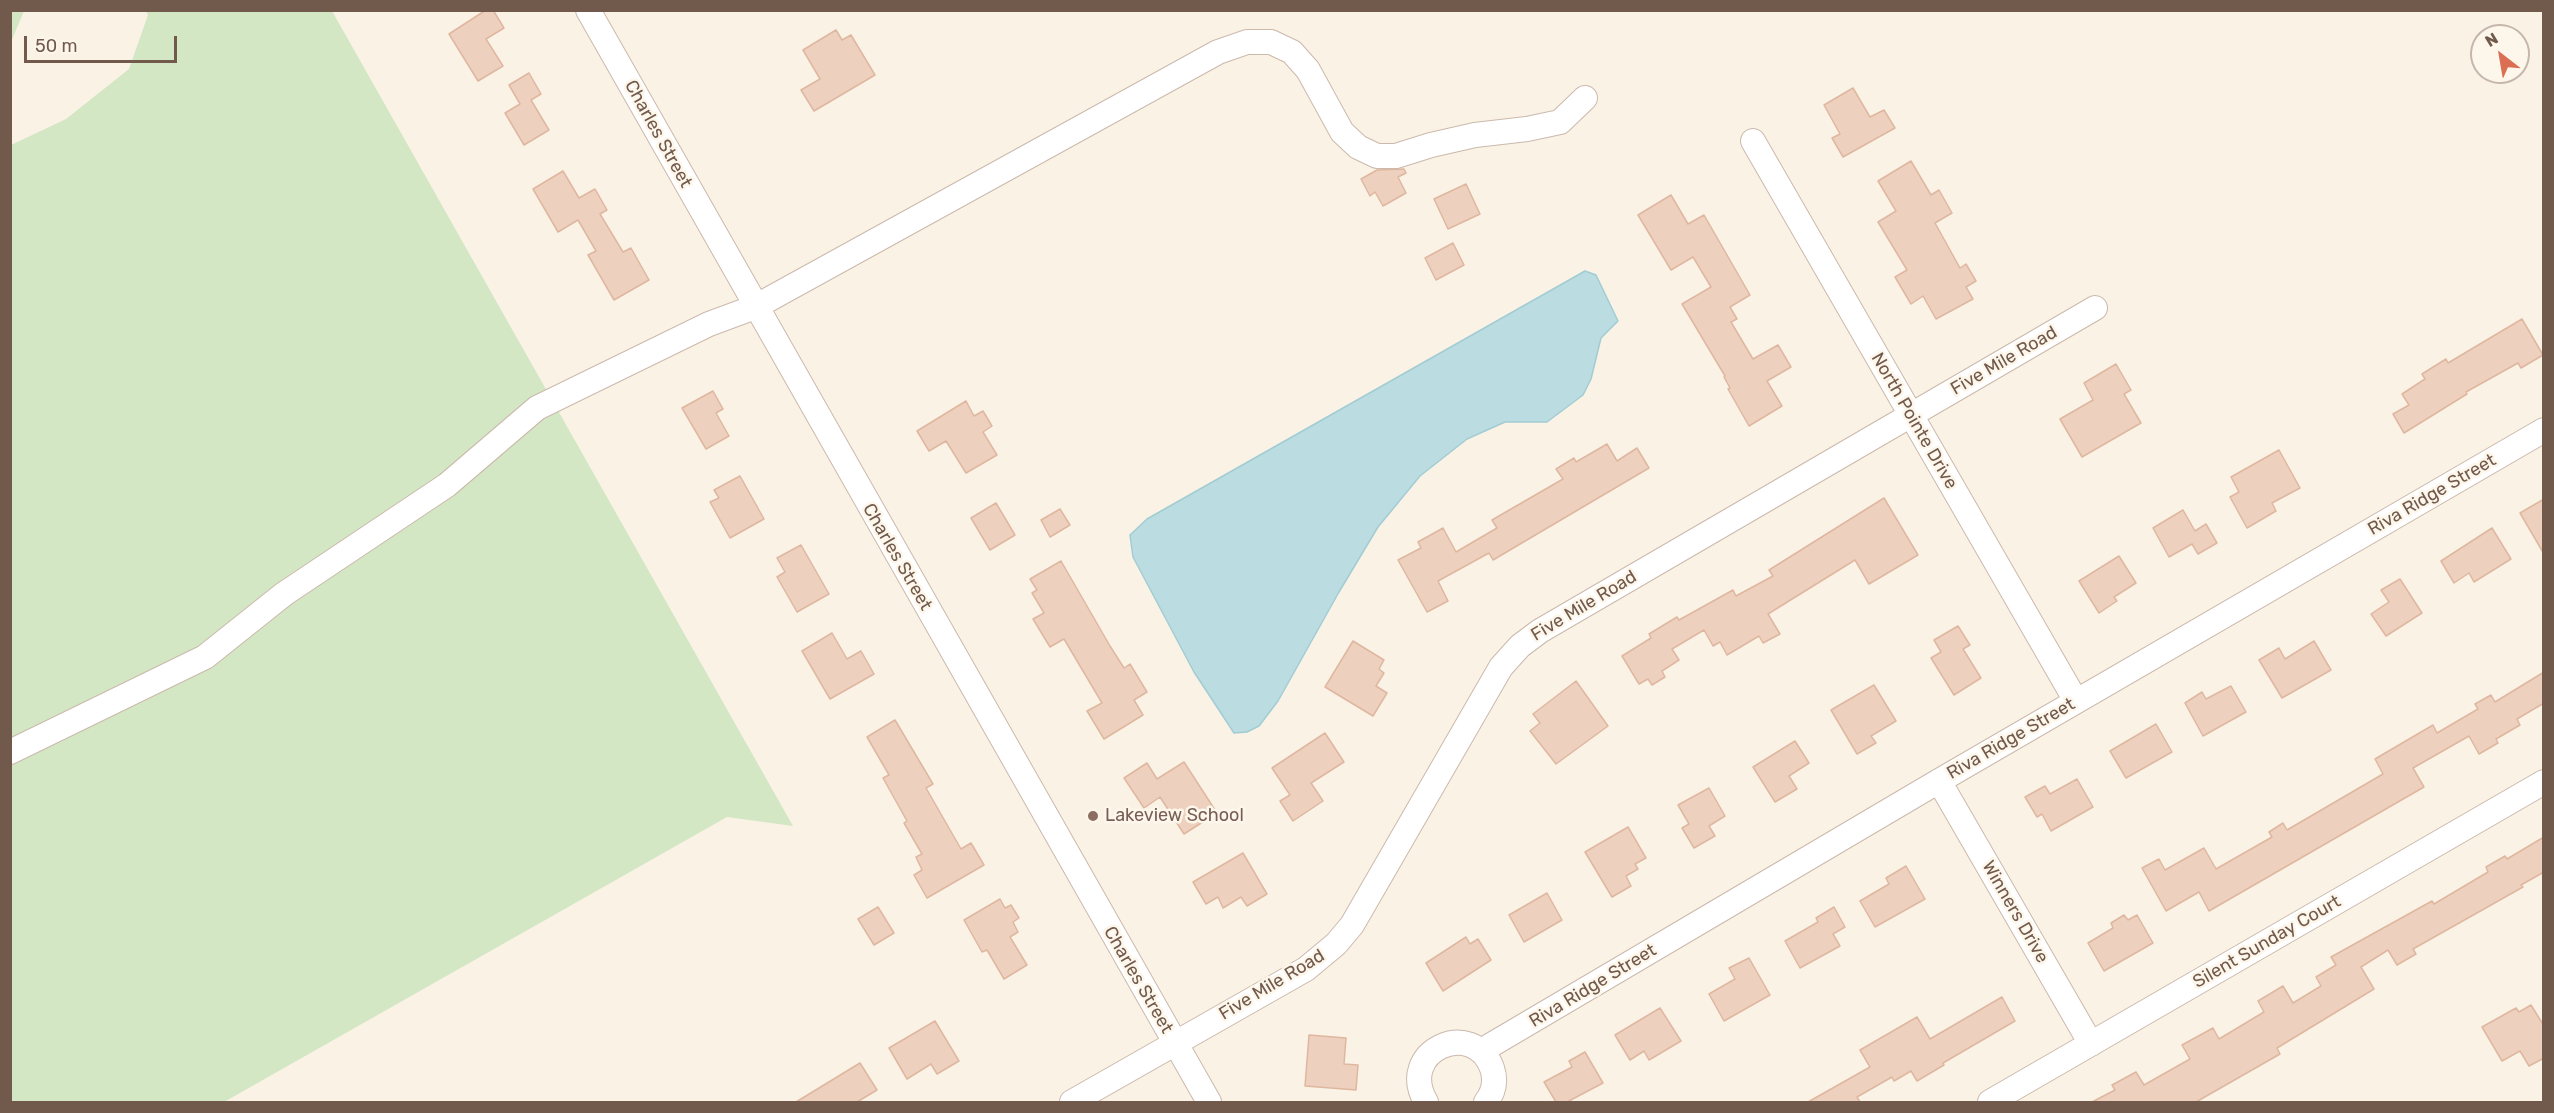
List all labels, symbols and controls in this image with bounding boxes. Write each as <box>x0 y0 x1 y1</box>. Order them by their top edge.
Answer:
scale bar <box>27 24 180 62</box>
north arrow <box>2470 24 2530 84</box>
text: N <box>2482 29 2501 51</box>
text: 50 m <box>35 35 78 57</box>
street label: Charles Street <box>620 76 696 192</box>
street label: Five Mile Road <box>1947 322 2061 400</box>
street label: North Pointe Drive <box>1866 349 1962 493</box>
street label: Riva Ridge Street <box>2364 450 2500 540</box>
street label: Charles Street <box>858 500 936 614</box>
street label: Five Mile Road <box>1527 566 1641 646</box>
street label: Riva Ridge Street <box>1943 694 2079 784</box>
place label: Lakeview School <box>1105 805 1244 827</box>
marker: Lakeview School <box>1086 809 1100 823</box>
street label: Winners Drive <box>1977 857 2053 967</box>
street label: Silent Sunday Court <box>2189 891 2345 993</box>
street label: Charles Street <box>1099 923 1177 1037</box>
street label: Riva Ridge Street <box>1526 940 1660 1032</box>
street label: Five Mile Road <box>1215 945 1329 1025</box>

